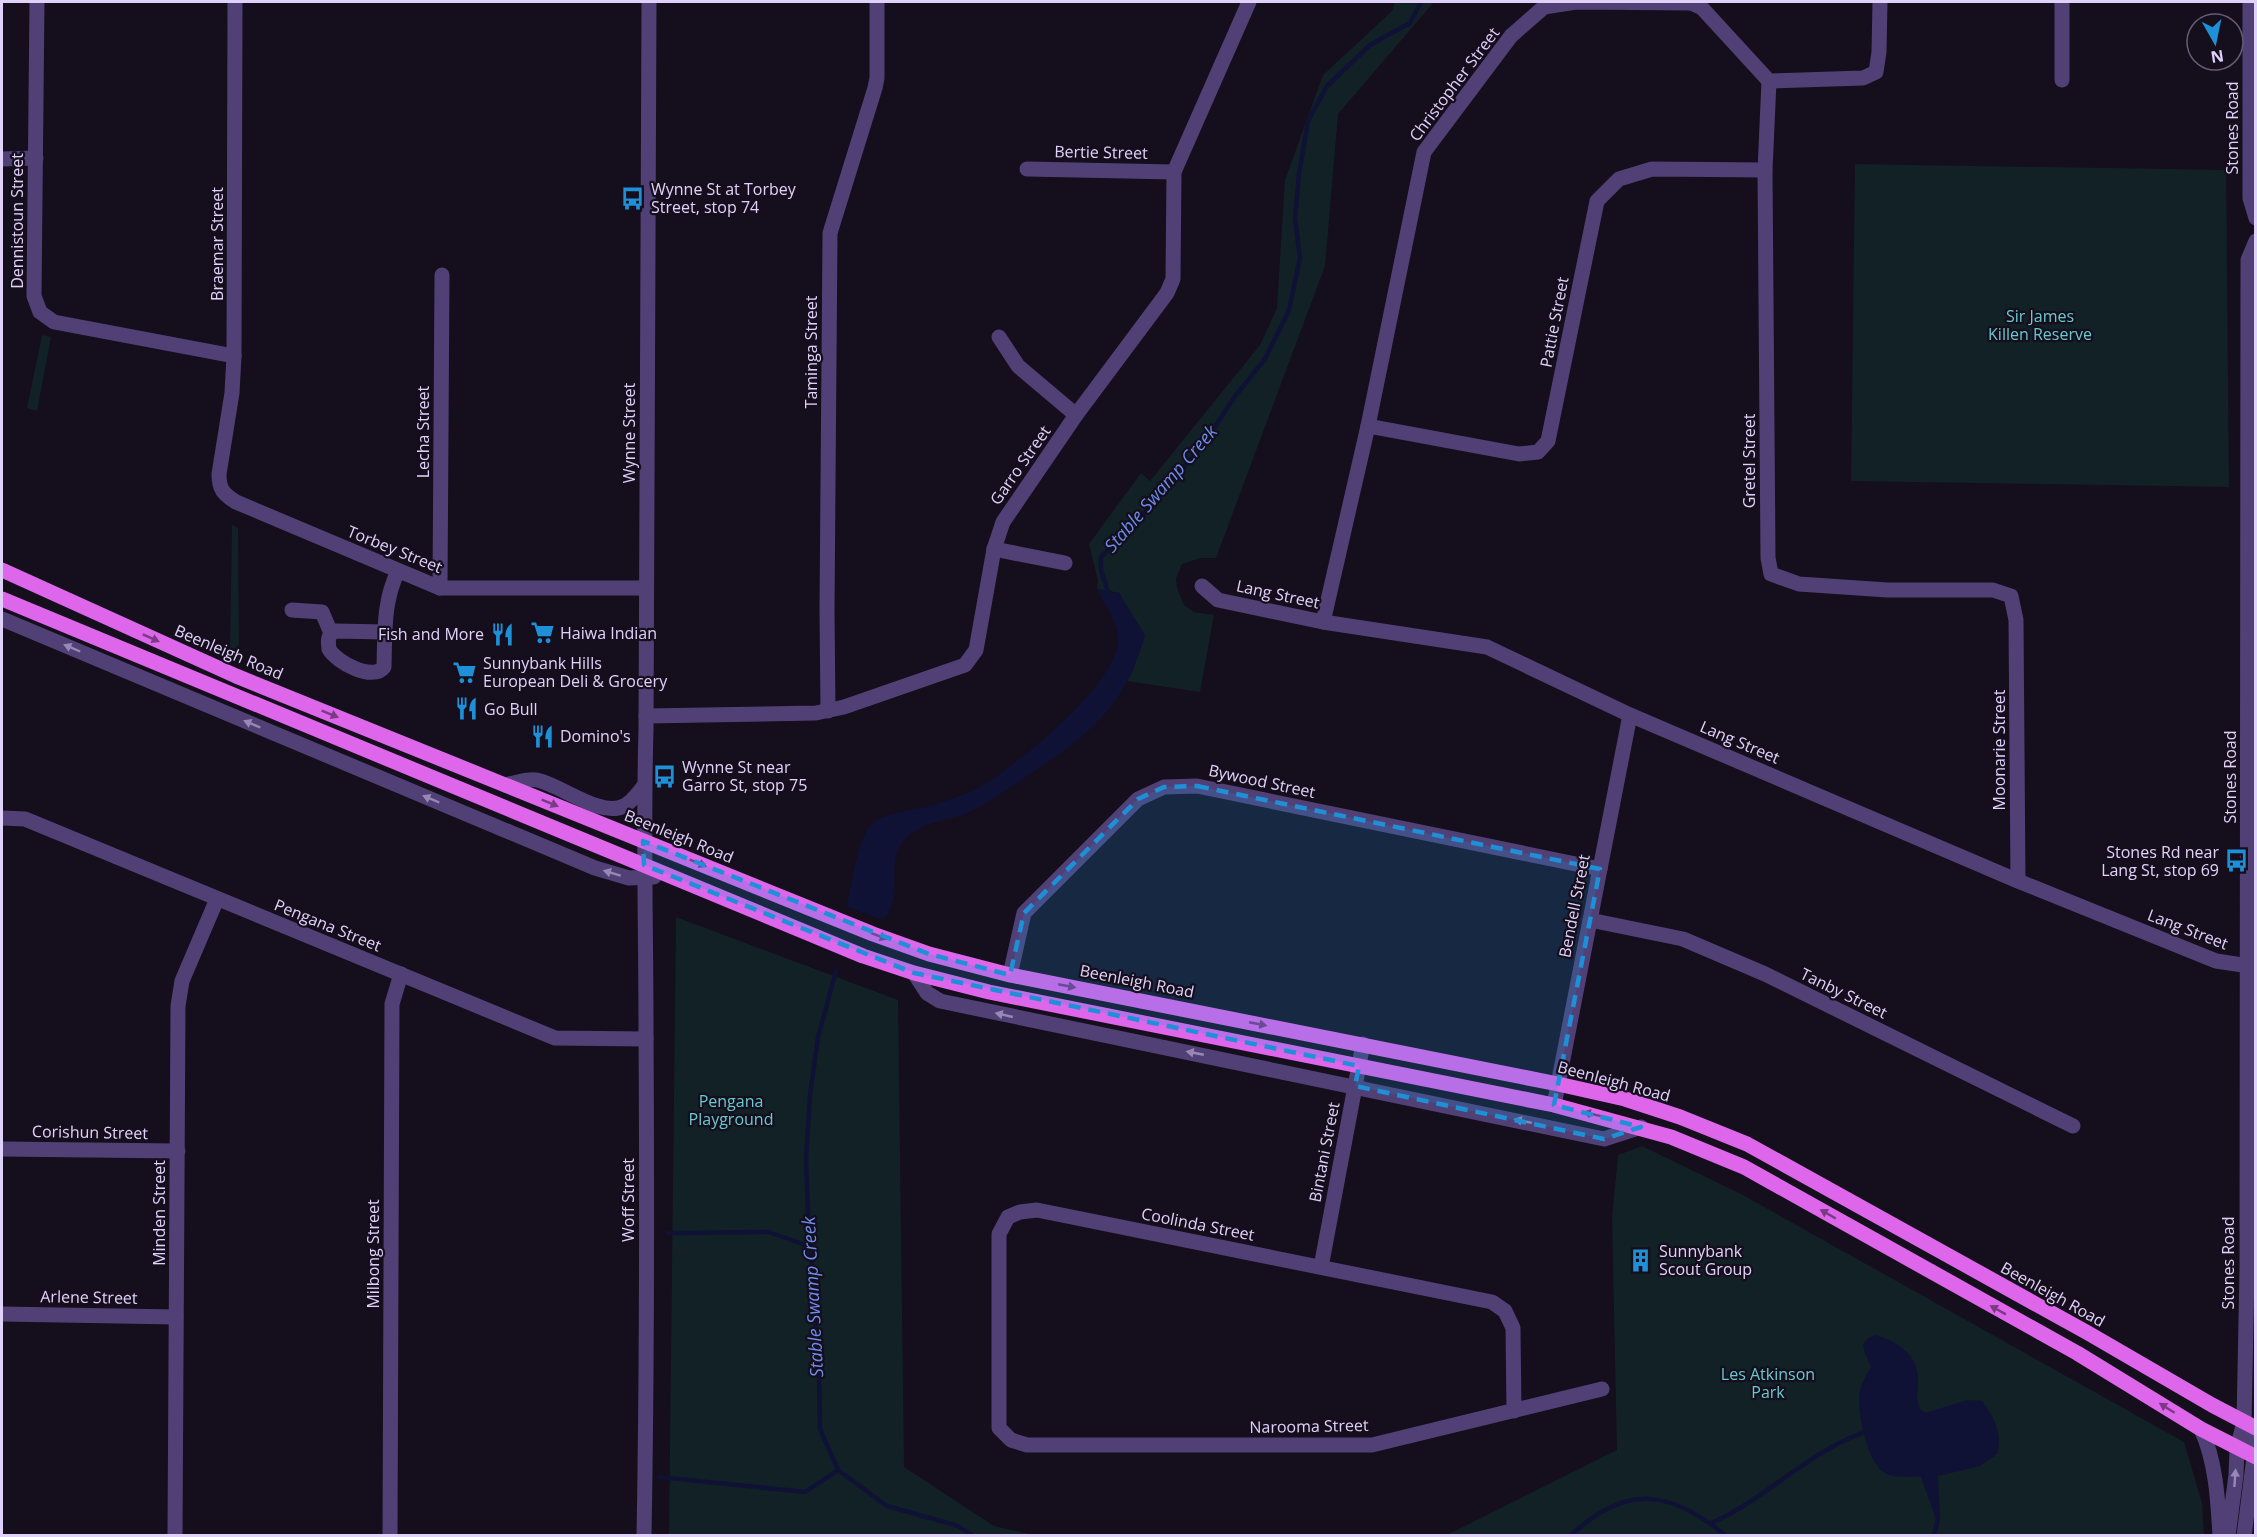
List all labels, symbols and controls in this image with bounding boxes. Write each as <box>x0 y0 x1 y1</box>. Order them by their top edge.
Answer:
north arrow <box>2185 12 2245 72</box>
street label: Christopher Street <box>1404 22 1504 145</box>
text: N <box>2209 45 2225 69</box>
street label: Stones Road <box>2221 82 2243 174</box>
street label: Bertie Street <box>1054 140 1148 164</box>
street label: Dennistoun Street <box>6 153 28 289</box>
place label: Wynne St at Torbey Street, stop 74 <box>651 178 797 218</box>
bus stop icon: Wynne St at Torbey Street, stop 74 <box>620 185 646 211</box>
street label: Braemar Street <box>206 187 228 301</box>
street label: Pattie Street <box>1534 275 1574 369</box>
street label: Taminga Street <box>800 295 822 408</box>
park label: Sir James Killen Reserve <box>1988 305 2092 345</box>
street label: Wynne Street <box>618 383 640 483</box>
street label: Lecha Street <box>412 385 434 478</box>
street label: Gretel Street <box>1738 413 1760 508</box>
water label: Stable Swamp Creek <box>1098 419 1223 557</box>
street label: Garro Street <box>985 421 1056 509</box>
street label: Torbey Street <box>344 520 446 578</box>
street label: Lang Street <box>1234 574 1322 614</box>
street label: Beenleigh Road <box>171 619 287 685</box>
supermarket icon: Haiwa Indian <box>529 620 555 646</box>
restaurant icon: Fish and More <box>489 621 515 647</box>
place label: Haiwa Indian <box>560 622 657 644</box>
place label: Fish and More <box>378 623 484 645</box>
one-way arrow <box>142 633 159 642</box>
one-way arrow <box>62 643 80 653</box>
place label: Sunnybank Hills European Deli & Grocery <box>483 652 668 692</box>
supermarket icon: Sunnybank Hills European Deli & Grocery <box>452 659 478 685</box>
street label: Moonarie Street <box>1988 689 2010 810</box>
restaurant icon: Go Bull <box>453 696 479 722</box>
place label: Go Bull <box>484 698 538 720</box>
one-way arrow <box>321 710 339 719</box>
street label: Lang Street <box>1697 715 1783 769</box>
one-way arrow <box>242 719 260 729</box>
restaurant icon: Domino's <box>529 723 555 749</box>
place label: Domino's <box>560 725 631 747</box>
street label: Stones Road <box>2219 731 2241 823</box>
place label: Wynne St near Garro St, stop 75 <box>682 756 807 796</box>
street label: Bywood Street <box>1207 759 1318 803</box>
bus stop icon: Wynne St near Garro St, stop 75 <box>651 763 677 789</box>
one-way arrow <box>422 794 440 804</box>
one-way arrow <box>541 798 559 808</box>
street label: Beenleigh Road <box>621 804 737 868</box>
place label: Stones Rd near Lang St, stop 69 <box>2101 841 2219 881</box>
bus stop icon: Stones Rd near Lang St, stop 69 <box>2224 848 2250 874</box>
street label: Bendell Street <box>1553 852 1595 960</box>
one-way arrow <box>689 858 707 868</box>
one-way arrow <box>603 868 621 877</box>
street label: Pengana Street <box>271 894 385 957</box>
street label: Lang Street <box>2145 904 2232 955</box>
one-way arrow <box>870 931 888 941</box>
street label: Beenleigh Road <box>1078 959 1196 1003</box>
street label: Tanby Street <box>1797 962 1891 1024</box>
one-way arrow <box>1057 982 1076 991</box>
one-way arrow <box>994 1010 1013 1019</box>
one-way arrow <box>1249 1019 1267 1029</box>
one-way arrow <box>1186 1048 1204 1058</box>
street label: Beenleigh Road <box>1555 1055 1673 1107</box>
park label: Pengana Playground <box>689 1090 773 1130</box>
street label: Bintani Street <box>1304 1100 1345 1204</box>
one-way arrow <box>1583 1109 1601 1119</box>
one-way arrow <box>1514 1116 1533 1126</box>
street label: Corishun Street <box>32 1120 149 1144</box>
street label: Woff Street <box>617 1158 639 1242</box>
street label: Minden Street <box>148 1160 170 1266</box>
street label: Milbong Street <box>362 1199 384 1309</box>
street label: Coolinda Street <box>1140 1202 1257 1246</box>
one-way arrow <box>1819 1209 1836 1219</box>
water label: Stable Swamp Creek <box>796 1215 828 1378</box>
street label: Stones Road <box>2217 1217 2239 1309</box>
place label: Sunnybank Scout Group <box>1659 1240 1752 1280</box>
building icon: Sunnybank Scout Group <box>1628 1247 1654 1273</box>
street label: Beenleigh Road <box>1997 1256 2109 1332</box>
street label: Arlene Street <box>40 1285 138 1309</box>
one-way arrow <box>1990 1305 2007 1315</box>
park label: Les Atkinson Park <box>1721 1363 1815 1403</box>
one-way arrow <box>2159 1403 2175 1414</box>
street label: Narooma Street <box>1249 1414 1369 1438</box>
one-way arrow <box>2230 1469 2240 1488</box>

